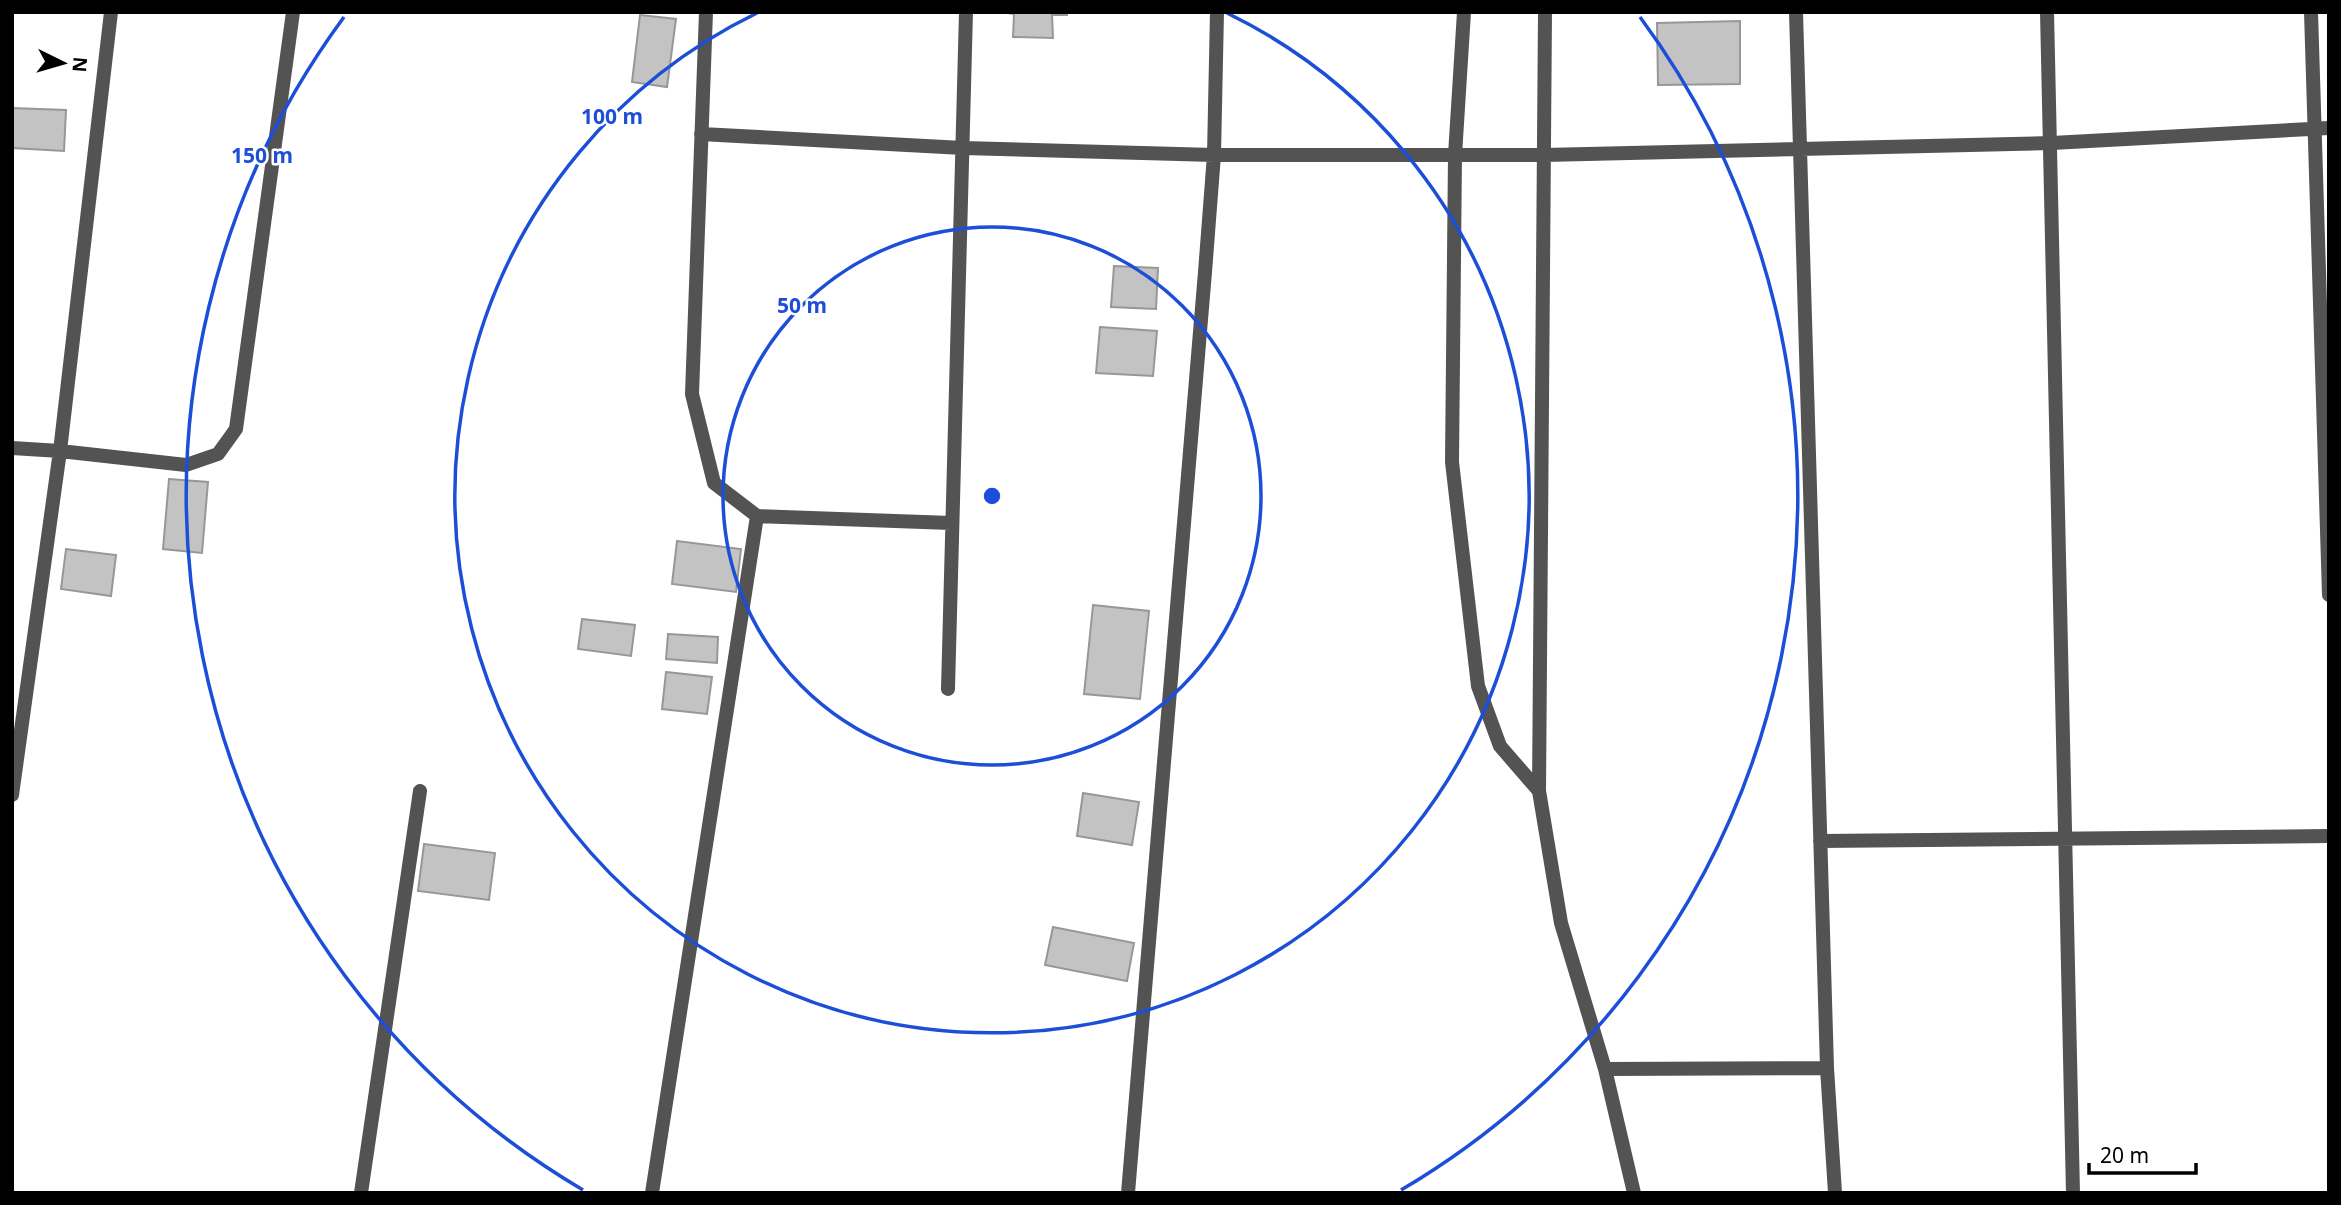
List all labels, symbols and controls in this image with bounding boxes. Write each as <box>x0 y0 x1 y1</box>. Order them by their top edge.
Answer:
north arrow <box>28 28 98 98</box>
text: N <box>66 56 94 73</box>
text: 100 m <box>581 102 643 130</box>
text: 150 m <box>231 141 293 169</box>
text: 50 m <box>777 291 827 319</box>
centre of rings <box>980 484 1004 508</box>
scale bar <box>2089 1132 2196 1176</box>
text: 20 m <box>2100 1141 2149 1169</box>

